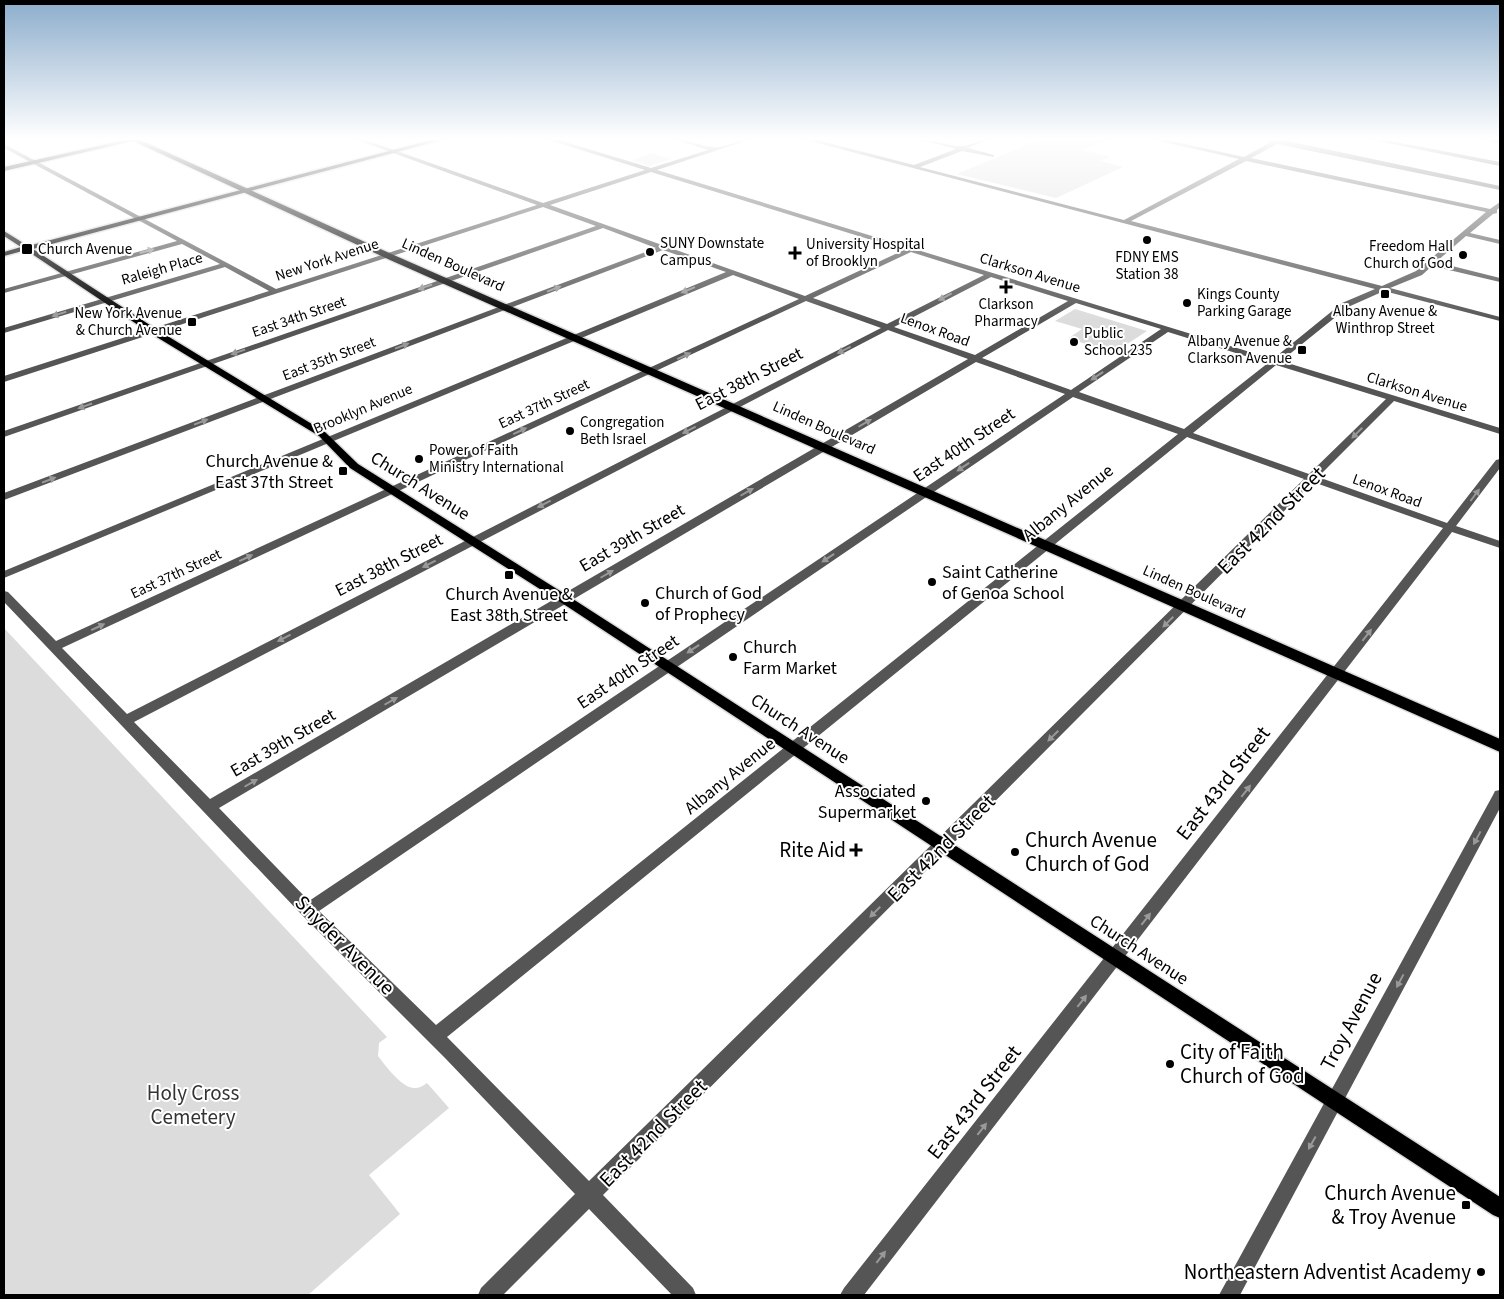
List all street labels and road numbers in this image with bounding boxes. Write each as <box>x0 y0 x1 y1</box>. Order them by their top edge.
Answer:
street label: New York Avenue <box>273 233 381 287</box>
street label: Linden Boulevard <box>398 233 508 297</box>
street label: Raleigh Place <box>119 247 205 291</box>
street label: Clarkson Avenue <box>977 248 1083 298</box>
street label: East 34th Street <box>249 291 349 343</box>
street label: Lenox Road <box>897 308 973 352</box>
street label: East 35th Street <box>279 332 379 386</box>
street label: East 38th Street <box>691 341 807 417</box>
street label: Clarkson Avenue <box>1364 367 1470 417</box>
street label: East 37th Street <box>495 374 593 434</box>
street label: Brooklyn Avenue <box>310 379 416 439</box>
street label: Linden Boulevard <box>769 396 879 460</box>
street label: East 40th Street <box>908 402 1020 488</box>
street label: Church Avenue <box>365 445 475 527</box>
street label: Albany Avenue <box>1017 458 1119 547</box>
street label: East 42nd Street <box>1210 459 1332 581</box>
street label: Lenox Road <box>1349 469 1425 513</box>
street label: East 39th Street <box>575 498 689 578</box>
street label: East 38th Street <box>331 527 447 603</box>
street label: East 37th Street <box>127 544 225 604</box>
street label: Linden Boulevard <box>1139 560 1249 624</box>
street label: East 40th Street <box>572 629 684 715</box>
street label: Church Avenue <box>746 688 854 770</box>
street label: East 39th Street <box>226 703 340 783</box>
street label: East 43rd Street <box>1169 719 1277 847</box>
street label: Albany Avenue <box>679 731 781 820</box>
street label: East 42nd Street <box>880 787 1002 909</box>
street label: Snyder Avenue <box>288 888 402 1002</box>
street label: Church Avenue <box>1085 909 1193 991</box>
street label: Troy Avenue <box>1313 967 1389 1075</box>
street label: East 43rd Street <box>920 1038 1028 1166</box>
street label: East 42nd Street <box>592 1072 714 1194</box>

